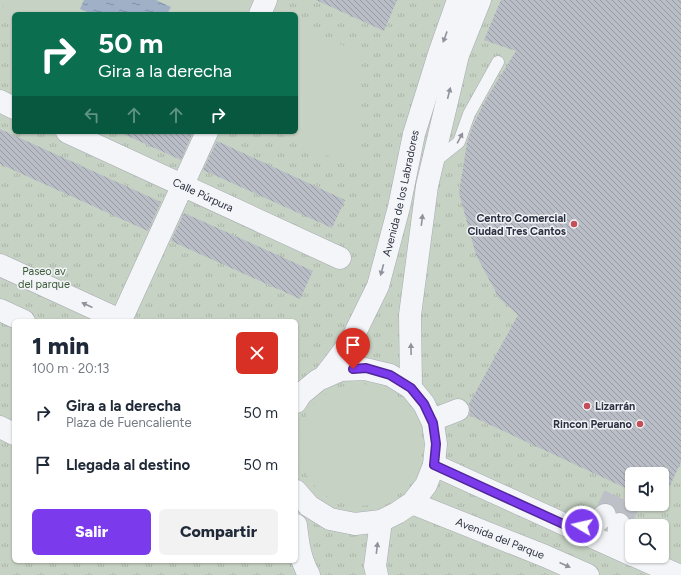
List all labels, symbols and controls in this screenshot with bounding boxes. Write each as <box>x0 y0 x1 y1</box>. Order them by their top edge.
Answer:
text: 50 m <box>98 26 164 60</box>
icon: right <box>32 28 84 80</box>
one-way arrow <box>442 31 448 43</box>
text: Gira a la derecha <box>98 60 232 82</box>
one-way arrow <box>446 87 452 99</box>
icon: left <box>81 104 103 126</box>
icon: ahead <box>123 104 145 126</box>
icon: ahead <box>165 104 187 126</box>
icon: right <box>207 104 229 126</box>
street label: Avenida de los Labradores <box>380 128 422 258</box>
one-way arrow <box>456 132 463 144</box>
street label: Calle Púrpura <box>171 176 235 215</box>
place label: Centro Comercial Ciudad Tres Cantos <box>467 212 566 238</box>
one-way arrow <box>419 214 425 226</box>
marker: Centro Comercial Ciudad Tres Cantos <box>569 219 579 229</box>
one-way arrow <box>379 264 385 276</box>
park label: Paseo av del parque <box>18 265 70 291</box>
one-way arrow <box>81 302 93 308</box>
pin <box>336 328 370 369</box>
text: 1 min <box>32 331 89 360</box>
button: close <box>236 332 278 374</box>
icon: arrive <box>342 334 364 356</box>
one-way arrow <box>408 342 414 355</box>
text: 100 m · 20:13 <box>32 361 109 376</box>
text: Gira a la derecha <box>66 397 181 415</box>
place label: Lizarrán <box>595 400 635 413</box>
marker: Lizarrán <box>582 401 592 411</box>
icon: right <box>32 402 54 424</box>
text: 50 m <box>243 404 278 422</box>
text: Plaza de Fuencaliente <box>66 415 192 430</box>
place label: Rincon Peruano <box>553 418 633 431</box>
marker: Rincon Peruano <box>635 419 645 429</box>
icon: arrive <box>32 454 54 476</box>
text: Llegada al destino <box>66 456 190 474</box>
text: 50 m <box>243 456 278 474</box>
map controls <box>625 467 669 563</box>
button: sound <box>625 467 669 511</box>
position arrow <box>561 505 603 547</box>
button: Salir <box>32 509 151 555</box>
button: Compartir <box>159 509 278 555</box>
street label: Avenida del Parque <box>454 515 546 562</box>
button: search <box>625 519 669 563</box>
one-way arrow <box>374 542 380 554</box>
one-way arrow <box>559 562 570 568</box>

